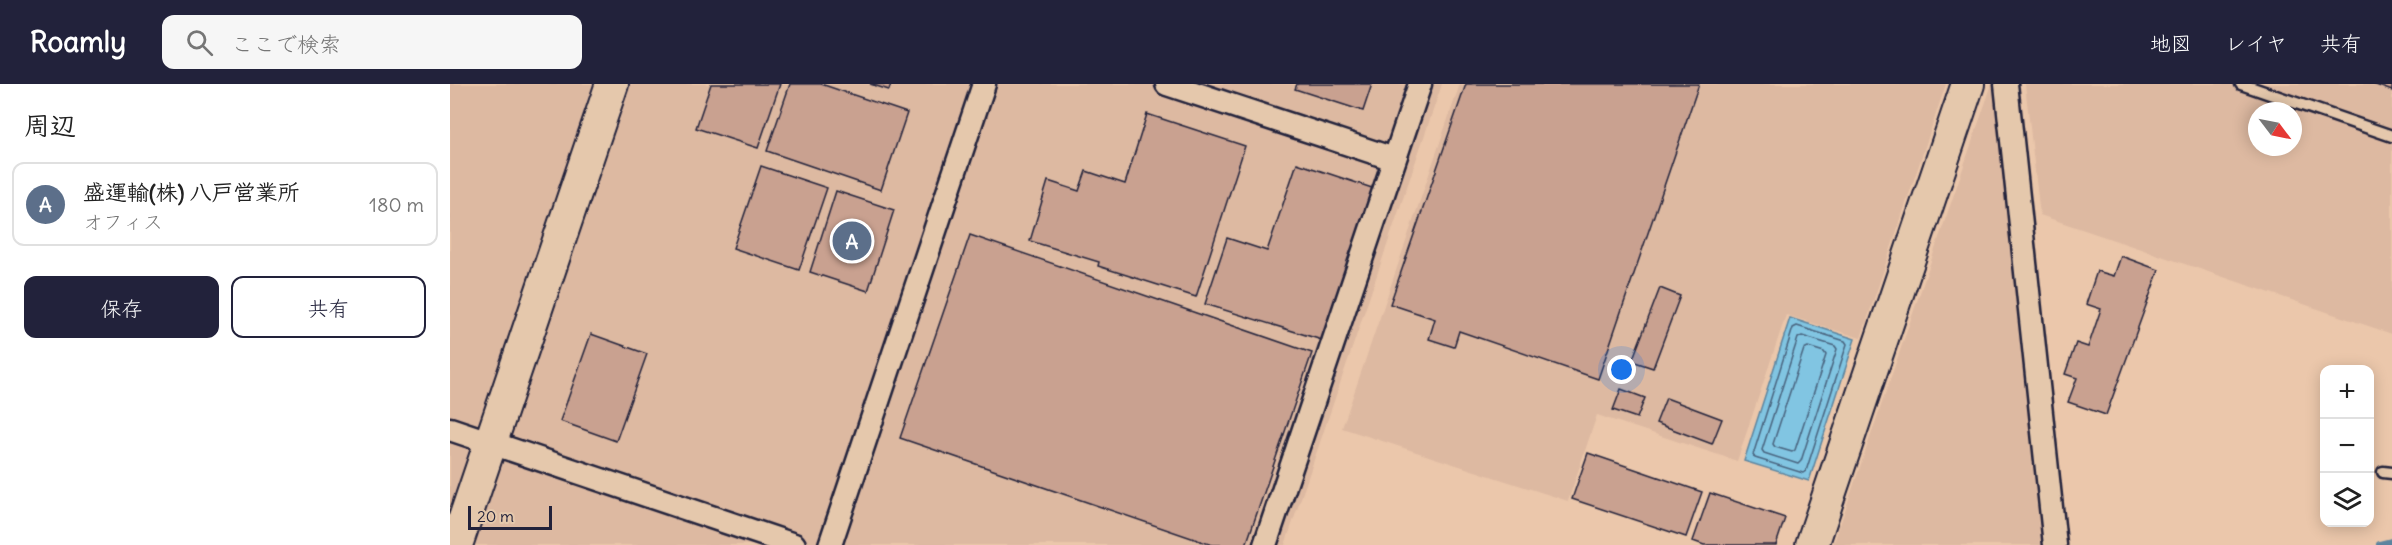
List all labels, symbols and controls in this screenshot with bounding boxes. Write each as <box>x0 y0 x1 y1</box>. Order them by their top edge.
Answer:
search box <box>162 15 582 69</box>
text: Roamly <box>30 24 126 60</box>
icon: search <box>183 26 216 59</box>
text: ここで検索 <box>231 30 341 58</box>
text: 地図 <box>2150 30 2192 57</box>
text: レイヤ <box>2225 30 2287 57</box>
text: 共有 <box>2320 30 2362 57</box>
north arrow <box>2248 102 2302 156</box>
text: 周辺 <box>24 109 76 142</box>
text: 盛運輸(株) 八戸営業所 <box>83 178 300 206</box>
text: A <box>39 192 52 217</box>
text: 180 m <box>369 192 424 217</box>
text: オフィス <box>83 209 163 234</box>
pin: A <box>832 218 872 264</box>
button: 保存 <box>24 276 219 338</box>
button: 共有 <box>231 276 426 338</box>
your location <box>1607 355 1636 384</box>
map controls <box>2320 365 2374 527</box>
button: + <box>2320 365 2374 419</box>
button: − <box>2320 419 2374 473</box>
button: layers <box>2320 473 2374 527</box>
scale bar <box>468 503 552 530</box>
text: 20 m <box>477 506 514 526</box>

